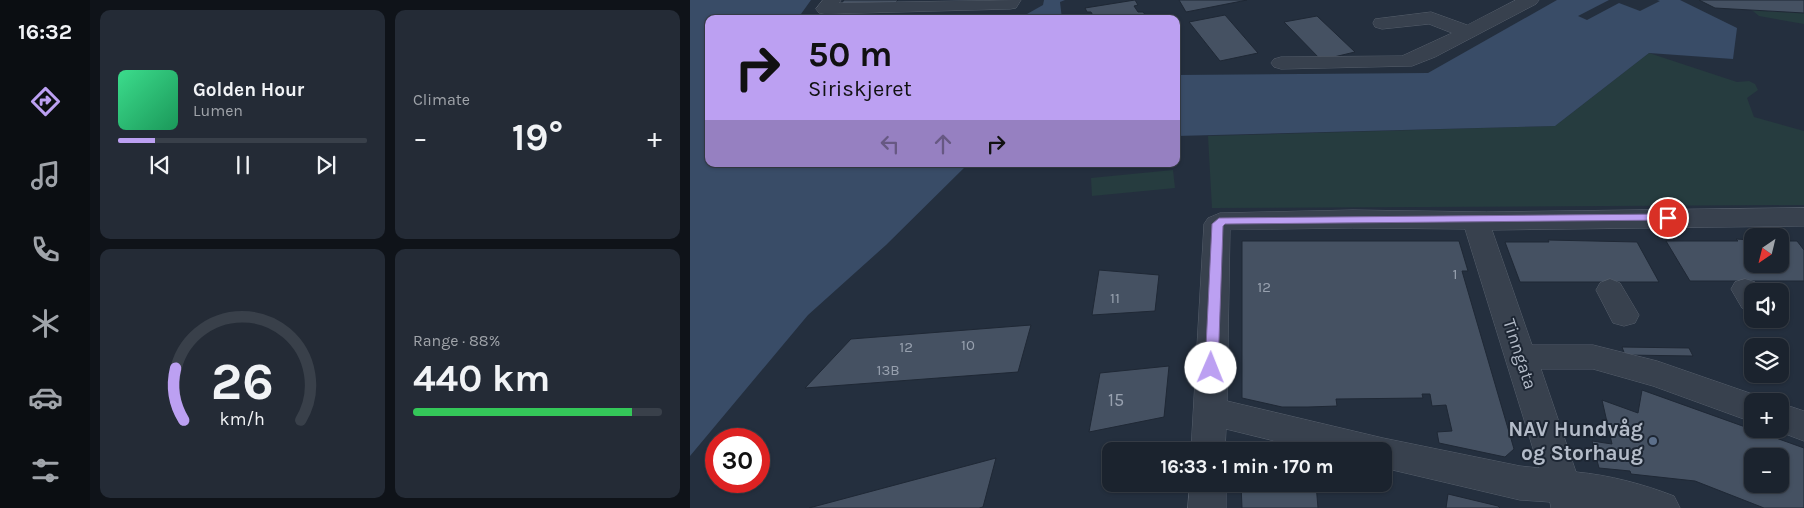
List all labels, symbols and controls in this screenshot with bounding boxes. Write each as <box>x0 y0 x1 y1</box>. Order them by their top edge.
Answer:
text: 16:32 <box>18 19 72 45</box>
text: 50 m <box>808 34 893 75</box>
icon: right <box>725 35 790 100</box>
text: Siriskjeret <box>808 76 912 102</box>
text: Golden Hour <box>193 79 304 101</box>
icon: directions <box>28 84 63 119</box>
text: Climate <box>413 90 470 109</box>
text: Lumen <box>193 101 243 120</box>
text: 19° <box>512 115 563 160</box>
text: − <box>413 121 428 154</box>
text: + <box>647 121 662 154</box>
icon: left <box>876 130 904 158</box>
icon: ahead <box>929 130 957 158</box>
icon: right <box>982 130 1010 158</box>
icon: previous <box>146 151 174 179</box>
icon: pause <box>229 151 257 179</box>
icon: next <box>312 151 340 179</box>
icon: music <box>28 158 63 193</box>
pin <box>1647 197 1689 239</box>
icon: arrive <box>1654 204 1682 232</box>
north arrow <box>1744 228 1789 272</box>
map controls <box>1744 228 1789 493</box>
icon: phone <box>28 232 63 267</box>
house number: 1 <box>1453 265 1457 283</box>
house number: 12 <box>1257 278 1271 296</box>
button: sound <box>1744 283 1789 328</box>
house number: 11 <box>1110 289 1120 307</box>
icon: climate <box>28 306 63 341</box>
street label: Tinngata <box>1498 316 1542 392</box>
text: Range · 88% <box>413 331 500 350</box>
house number: 10 <box>961 336 975 354</box>
house number: 12 <box>899 338 913 356</box>
button: layers <box>1744 338 1789 383</box>
position arrow <box>1184 341 1236 393</box>
text: 26 <box>211 351 274 412</box>
text: 440 km <box>413 356 550 401</box>
house number: 13B <box>876 361 900 379</box>
icon: car <box>28 380 63 415</box>
house number: 15 <box>1108 389 1124 411</box>
button: + <box>1744 393 1789 438</box>
text: km/h <box>220 409 265 430</box>
place label: NAV Hundvåg og Storhaug <box>1508 417 1643 465</box>
speed limit sign: 30 <box>705 428 770 493</box>
marker: NAV Hundvåg og Storhaug <box>1647 435 1659 447</box>
button: − <box>1744 448 1789 493</box>
icon: filters <box>28 453 63 488</box>
text: 16:33 · 1 min · 170 m <box>1160 456 1334 478</box>

